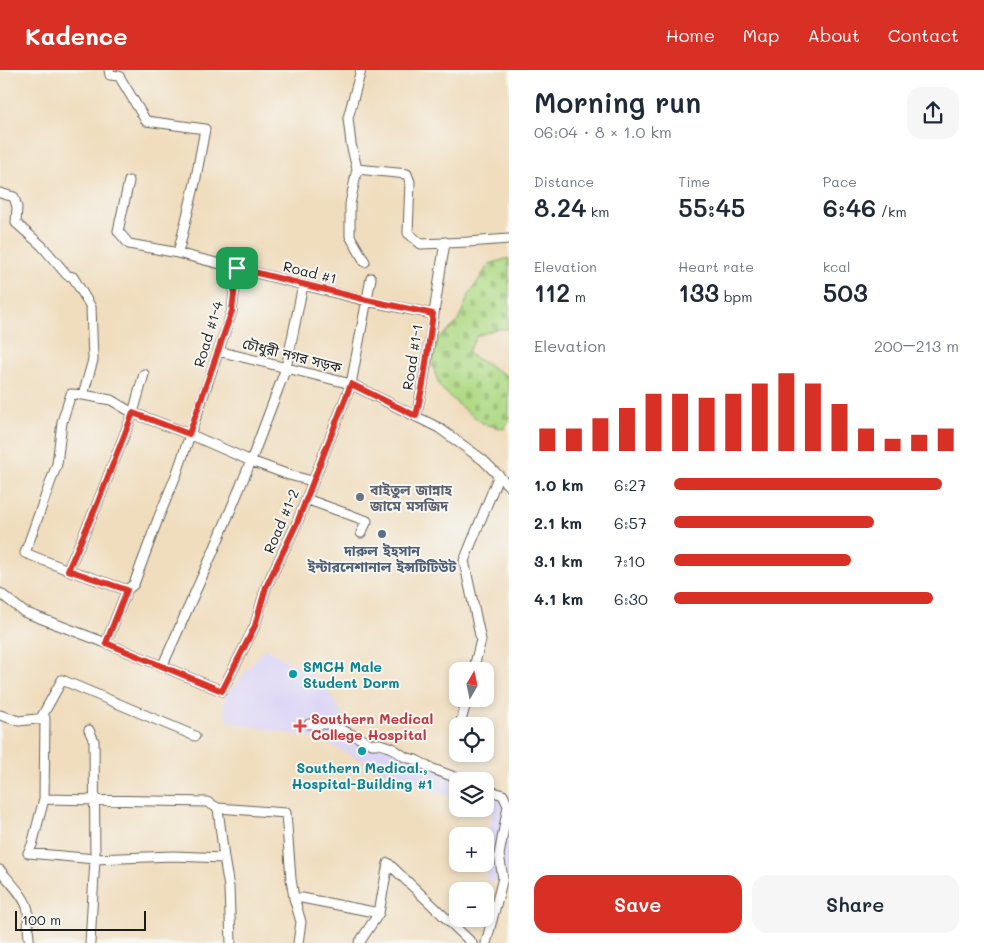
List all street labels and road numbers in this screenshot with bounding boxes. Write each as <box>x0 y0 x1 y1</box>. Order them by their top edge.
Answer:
street label: Road #1 <box>281 256 339 288</box>
street label: Road #1-4 <box>189 298 227 369</box>
street label: Road #1-1 <box>397 323 427 391</box>
street label: চৌধুরী নগর সড়ক <box>240 334 344 377</box>
street label: Road #1-2 <box>259 486 303 556</box>

